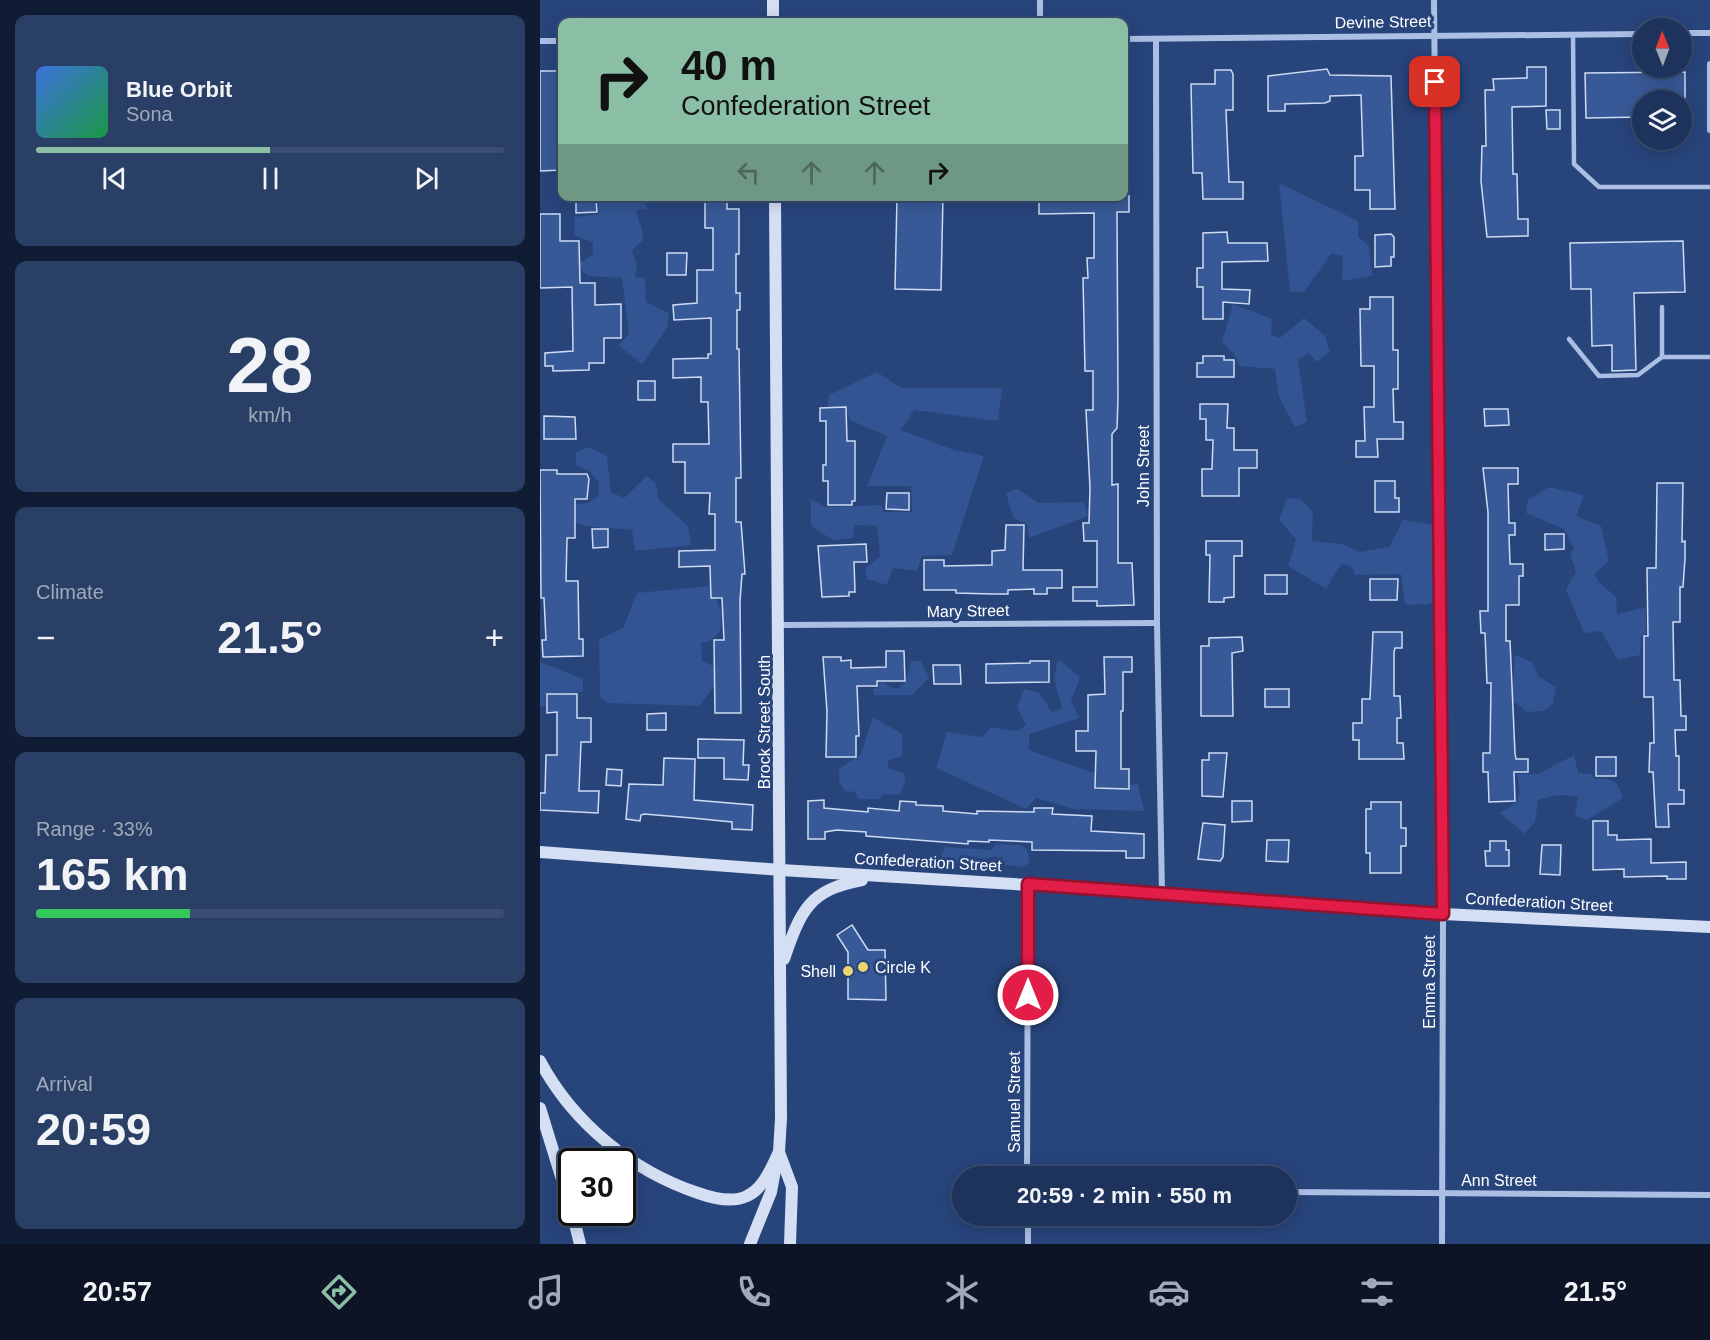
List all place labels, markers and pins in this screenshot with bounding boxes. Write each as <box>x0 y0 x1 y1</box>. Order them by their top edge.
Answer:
pin <box>1409 56 1460 107</box>
place label: Circle K <box>875 959 931 976</box>
marker: Circle K <box>856 960 870 974</box>
place label: Shell <box>800 963 836 980</box>
marker: Shell <box>841 964 855 978</box>

